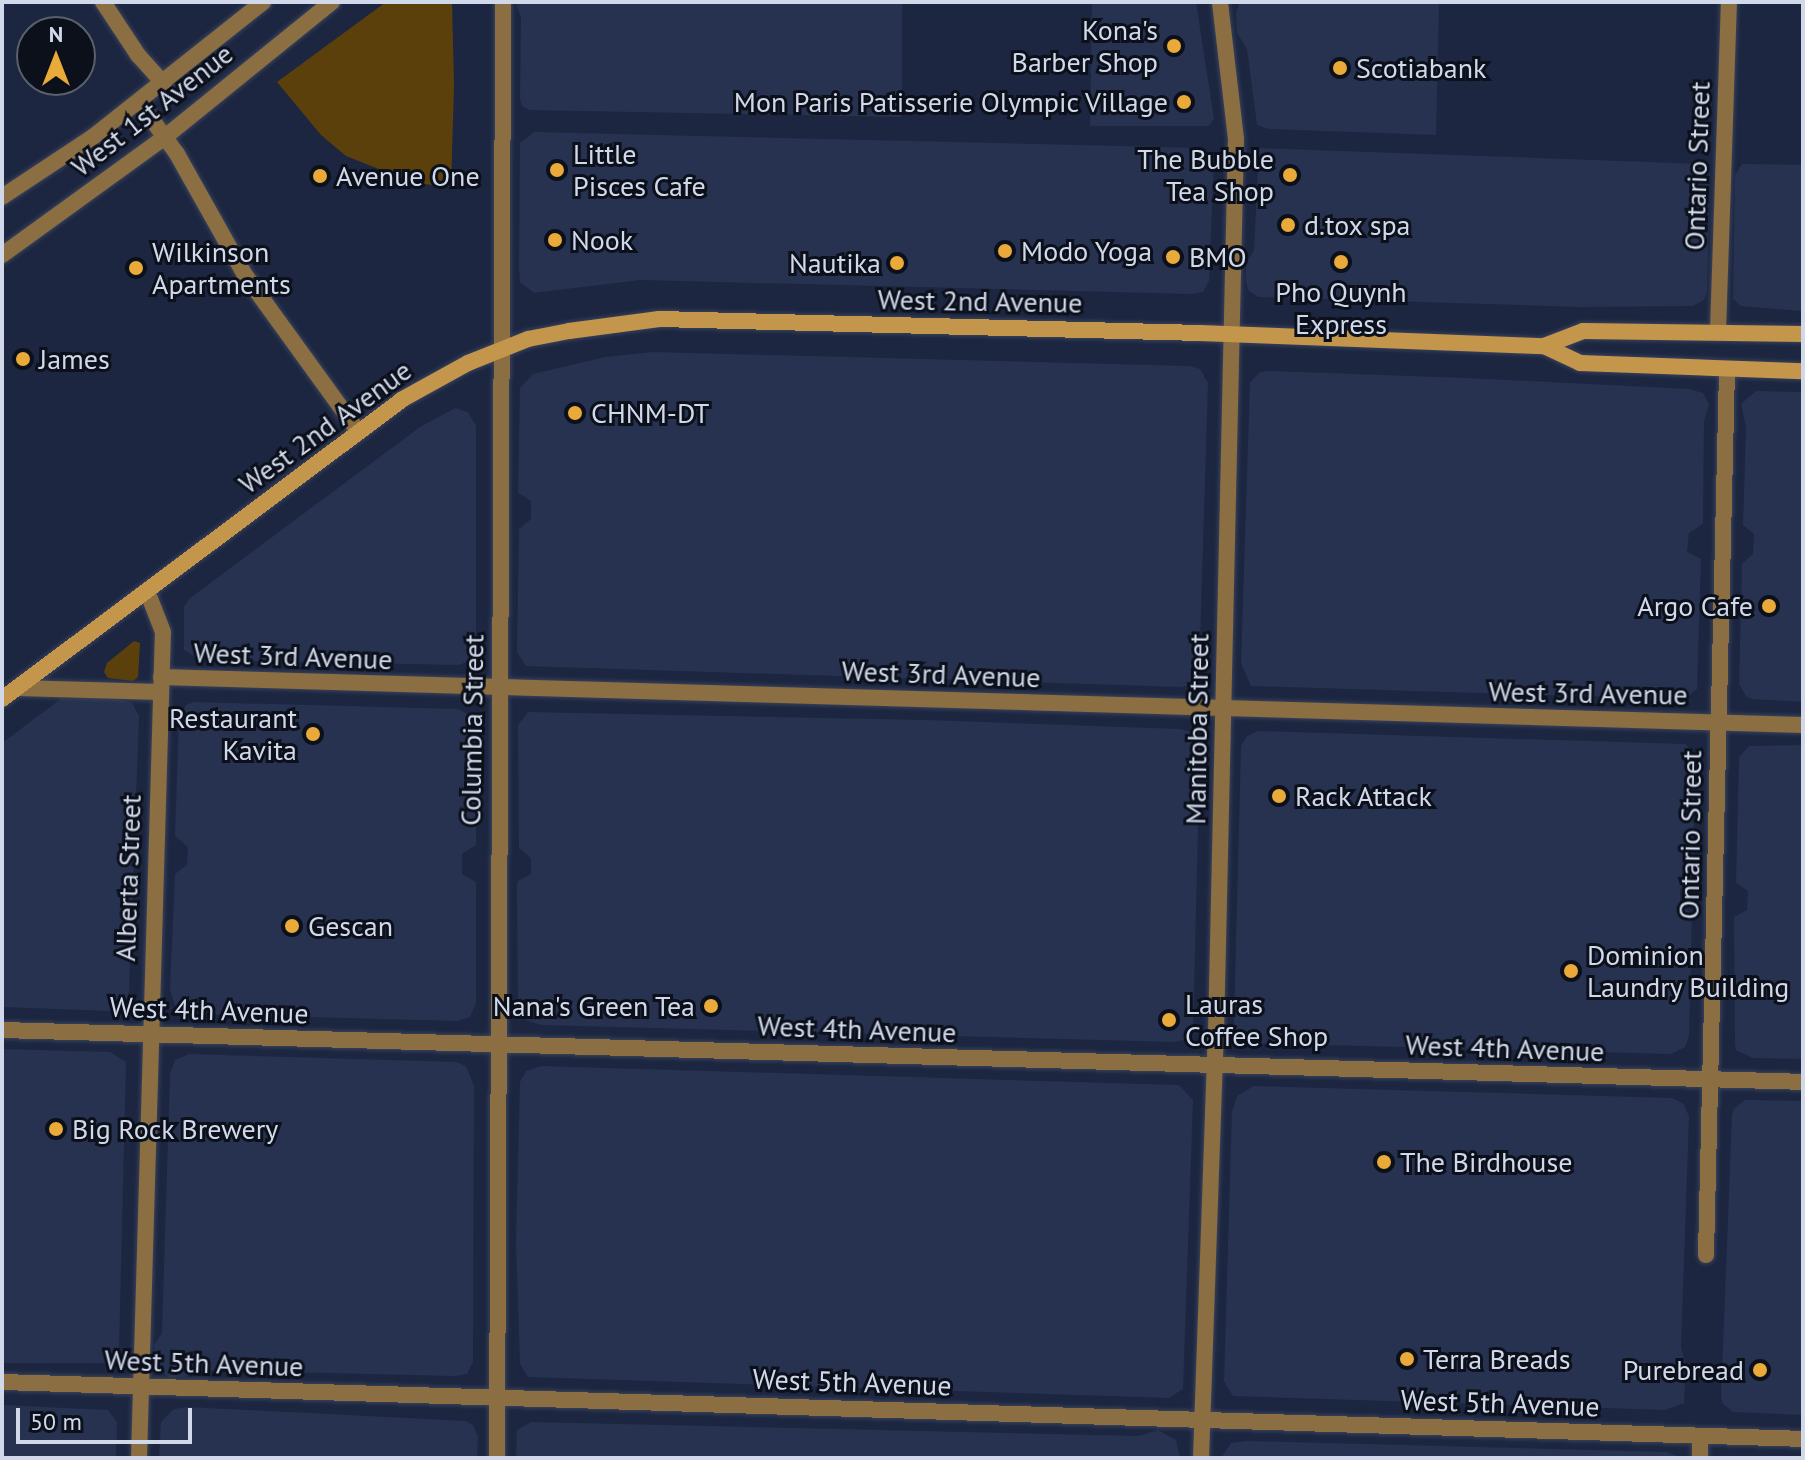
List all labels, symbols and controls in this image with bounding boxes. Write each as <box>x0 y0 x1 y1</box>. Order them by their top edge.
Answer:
place label: Kona's Barber Shop <box>1012 13 1158 79</box>
north arrow <box>16 16 96 96</box>
text: N <box>49 20 63 48</box>
street label: West 1st Avenue <box>64 36 240 184</box>
marker: Kona's Barber Shop <box>1165 37 1183 55</box>
place label: Scotiabank <box>1356 51 1486 85</box>
marker: Scotiabank <box>1331 59 1349 77</box>
street label: Ontario Street <box>1677 81 1717 251</box>
place label: Mon Paris Patisserie Olympic Village <box>732 85 1168 119</box>
marker: Mon Paris Patisserie Olympic Village <box>1175 93 1193 111</box>
place label: Little Pisces Cafe <box>573 137 706 203</box>
place label: The Bubble Tea Shop <box>1137 142 1274 208</box>
place label: Avenue One <box>336 159 480 193</box>
marker: Little Pisces Cafe <box>548 161 566 179</box>
marker: The Bubble Tea Shop <box>1281 166 1299 184</box>
marker: Avenue One <box>311 167 329 185</box>
place label: d.tox spa <box>1304 208 1411 242</box>
marker: d.tox spa <box>1279 216 1297 234</box>
place label: Nook <box>571 223 633 257</box>
marker: Nook <box>546 231 564 249</box>
place label: Modo Yoga <box>1021 234 1153 268</box>
place label: Wilkinson Apartments <box>152 235 291 301</box>
place label: BMO <box>1189 240 1247 274</box>
marker: Modo Yoga <box>996 242 1014 260</box>
place label: Nautika <box>789 246 881 280</box>
marker: BMO <box>1164 248 1182 266</box>
marker: Pho Quynh Express <box>1332 253 1350 271</box>
marker: Nautika <box>888 254 906 272</box>
marker: Wilkinson Apartments <box>127 259 145 277</box>
place label: Pho Quynh Express <box>1275 275 1407 341</box>
street label: West 2nd Avenue <box>877 282 1083 320</box>
place label: James <box>39 342 110 376</box>
marker: James <box>14 350 32 368</box>
street label: West 2nd Avenue <box>232 353 418 501</box>
place label: CHNM-DT <box>591 396 709 430</box>
marker: CHNM-DT <box>566 404 584 422</box>
place label: Argo Cafe <box>1637 589 1753 623</box>
marker: Argo Cafe <box>1760 597 1778 615</box>
street label: Manitoba Street <box>1179 633 1215 825</box>
street label: Columbia Street <box>454 634 490 826</box>
street label: West 3rd Avenue <box>193 636 393 676</box>
street label: West 3rd Avenue <box>841 654 1041 694</box>
street label: West 3rd Avenue <box>1488 674 1688 712</box>
place label: Restaurant Kavita <box>169 701 297 767</box>
marker: Restaurant Kavita <box>304 725 322 743</box>
street label: Ontario Street <box>1672 750 1708 920</box>
place label: Rack Attack <box>1295 779 1434 813</box>
marker: Rack Attack <box>1270 787 1288 805</box>
street label: Alberta Street <box>108 794 148 962</box>
place label: Gescan <box>308 909 393 943</box>
marker: Gescan <box>283 917 301 935</box>
place label: Dominion Laundry Building <box>1587 938 1790 1004</box>
marker: Dominion Laundry Building <box>1562 962 1580 980</box>
place label: Lauras Coffee Shop <box>1185 987 1328 1053</box>
place label: Nana's Green Tea <box>492 989 695 1023</box>
street label: West 4th Avenue <box>108 990 310 1030</box>
marker: Nana's Green Tea <box>702 997 720 1015</box>
street label: West 4th Avenue <box>756 1009 958 1049</box>
marker: Lauras Coffee Shop <box>1160 1011 1178 1029</box>
street label: West 4th Avenue <box>1404 1028 1606 1068</box>
place label: Big Rock Brewery <box>72 1112 279 1146</box>
marker: Big Rock Brewery <box>47 1120 65 1138</box>
place label: The Birdhouse <box>1400 1145 1572 1179</box>
marker: The Birdhouse <box>1375 1153 1393 1171</box>
place label: Terra Breads <box>1423 1342 1570 1376</box>
street label: West 5th Avenue <box>103 1343 305 1383</box>
marker: Terra Breads <box>1398 1350 1416 1368</box>
place label: Purebread <box>1623 1353 1744 1387</box>
marker: Purebread <box>1751 1361 1769 1379</box>
street label: West 5th Avenue <box>751 1362 953 1402</box>
street label: West 5th Avenue <box>1399 1383 1601 1423</box>
scale bar <box>20 1392 196 1442</box>
text: 50 m <box>30 1406 82 1437</box>

